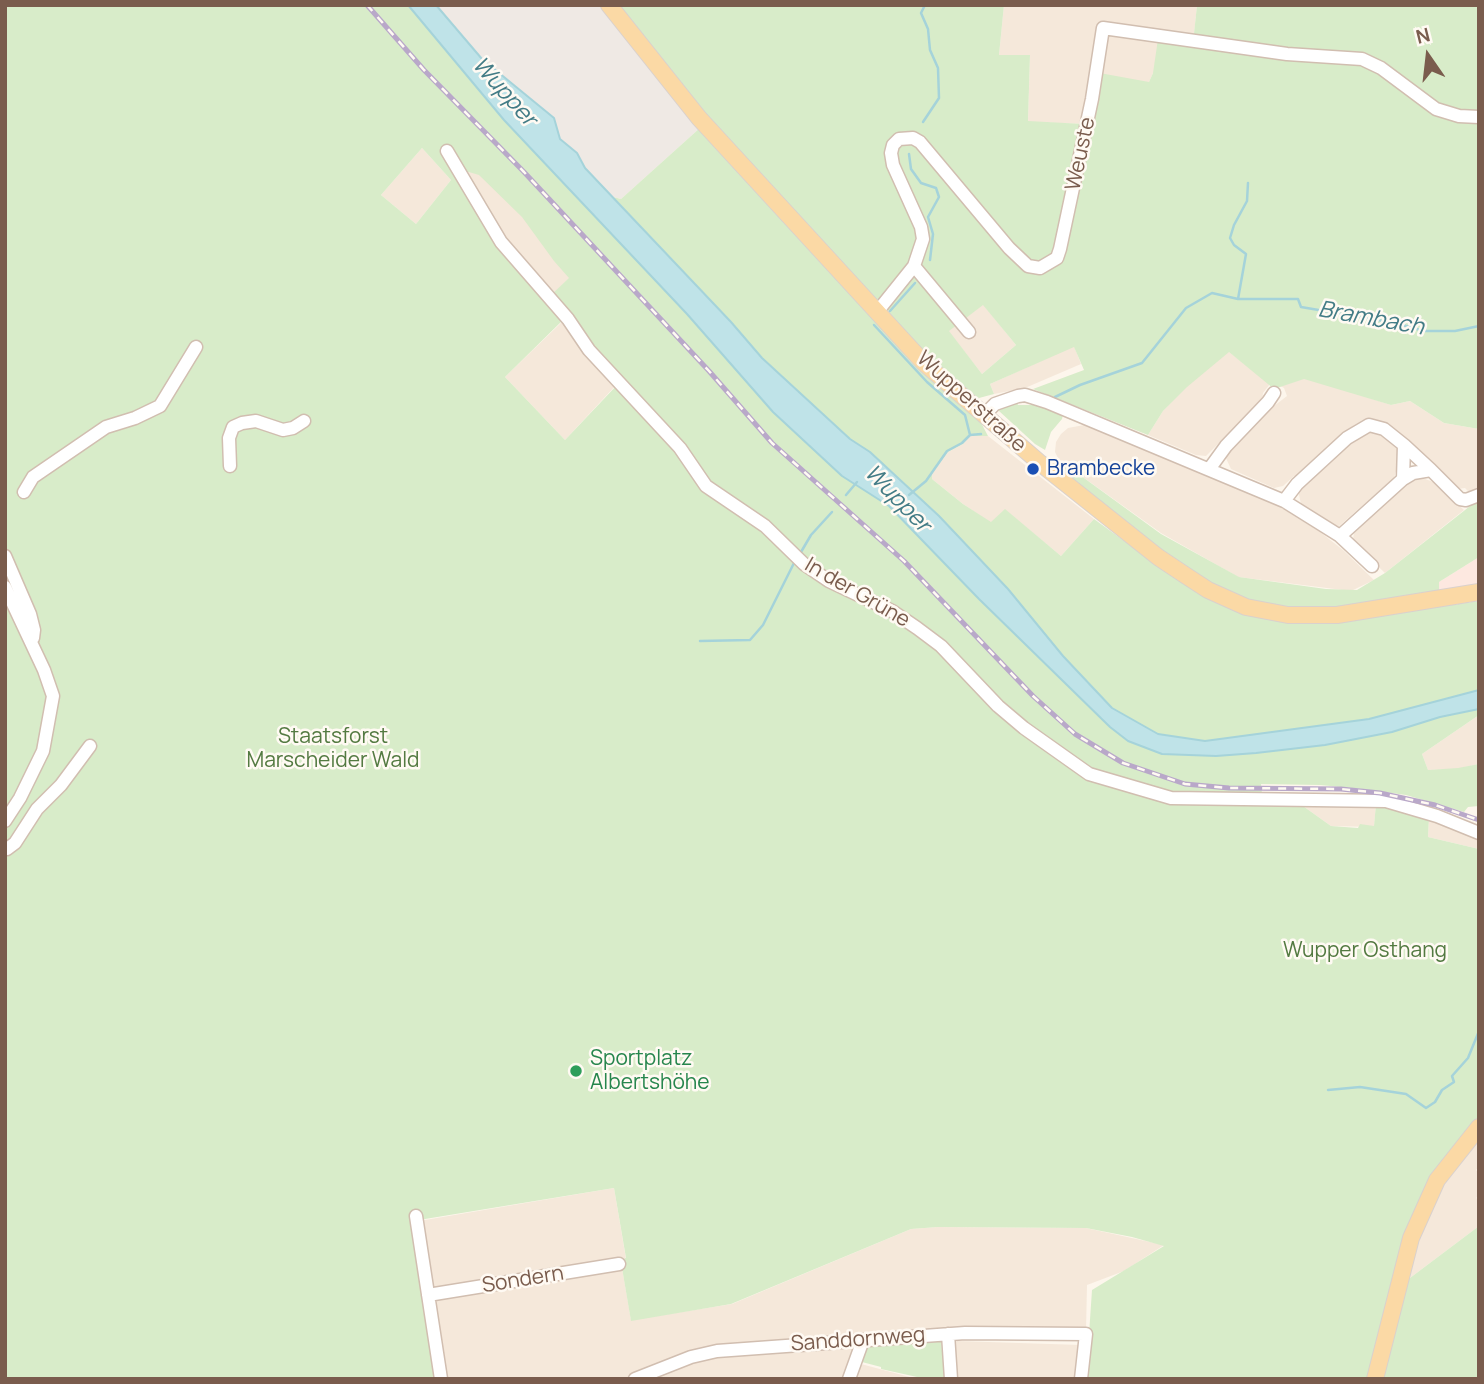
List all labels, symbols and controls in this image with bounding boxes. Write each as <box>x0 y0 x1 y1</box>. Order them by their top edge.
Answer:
north arrow <box>1393 21 1463 91</box>
text: N <box>1413 21 1433 50</box>
water label: Wupper <box>466 52 542 132</box>
street label: Weuste <box>1061 115 1101 193</box>
water label: Brambach <box>1316 296 1426 342</box>
street label: Wupperstraße <box>911 346 1031 458</box>
place label: Brambecke <box>1047 456 1155 482</box>
water label: Wupper <box>858 459 936 539</box>
marker: Brambecke <box>1025 461 1041 477</box>
street label: In der Grüne <box>800 553 914 633</box>
park label: Staatsforst Marscheider Wald <box>247 724 419 774</box>
park label: Wupper Osthang <box>1283 938 1447 964</box>
place label: Sportplatz Albertshöhe <box>590 1046 710 1096</box>
marker: Sportplatz Albertshöhe <box>568 1063 584 1079</box>
street label: Sondern <box>480 1261 566 1299</box>
street label: Sanddornweg <box>790 1323 926 1357</box>

